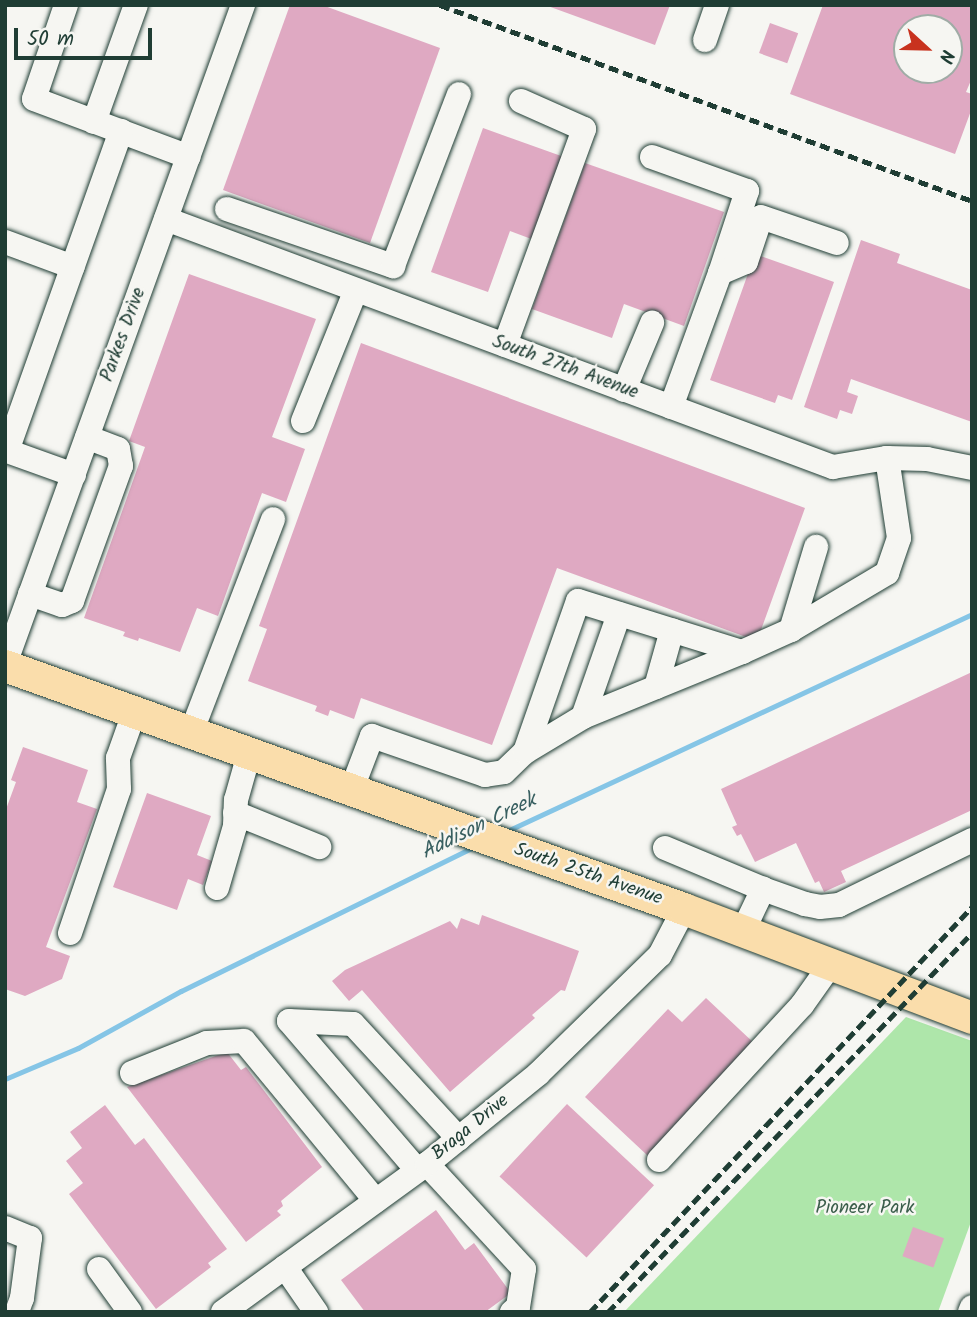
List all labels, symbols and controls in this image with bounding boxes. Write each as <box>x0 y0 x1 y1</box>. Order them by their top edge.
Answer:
scale bar <box>18 14 156 58</box>
north arrow <box>893 14 963 84</box>
text: 50 m <box>27 23 74 56</box>
text: N <box>929 45 962 67</box>
street label: Parkes Drive <box>96 285 152 385</box>
street label: South 27th Avenue <box>489 331 641 405</box>
water label: Addison Creek <box>417 788 541 866</box>
street label: South 25th Avenue <box>511 839 665 911</box>
street label: Braga Drive <box>428 1090 514 1166</box>
park label: Pioneer Park <box>815 1198 915 1220</box>

